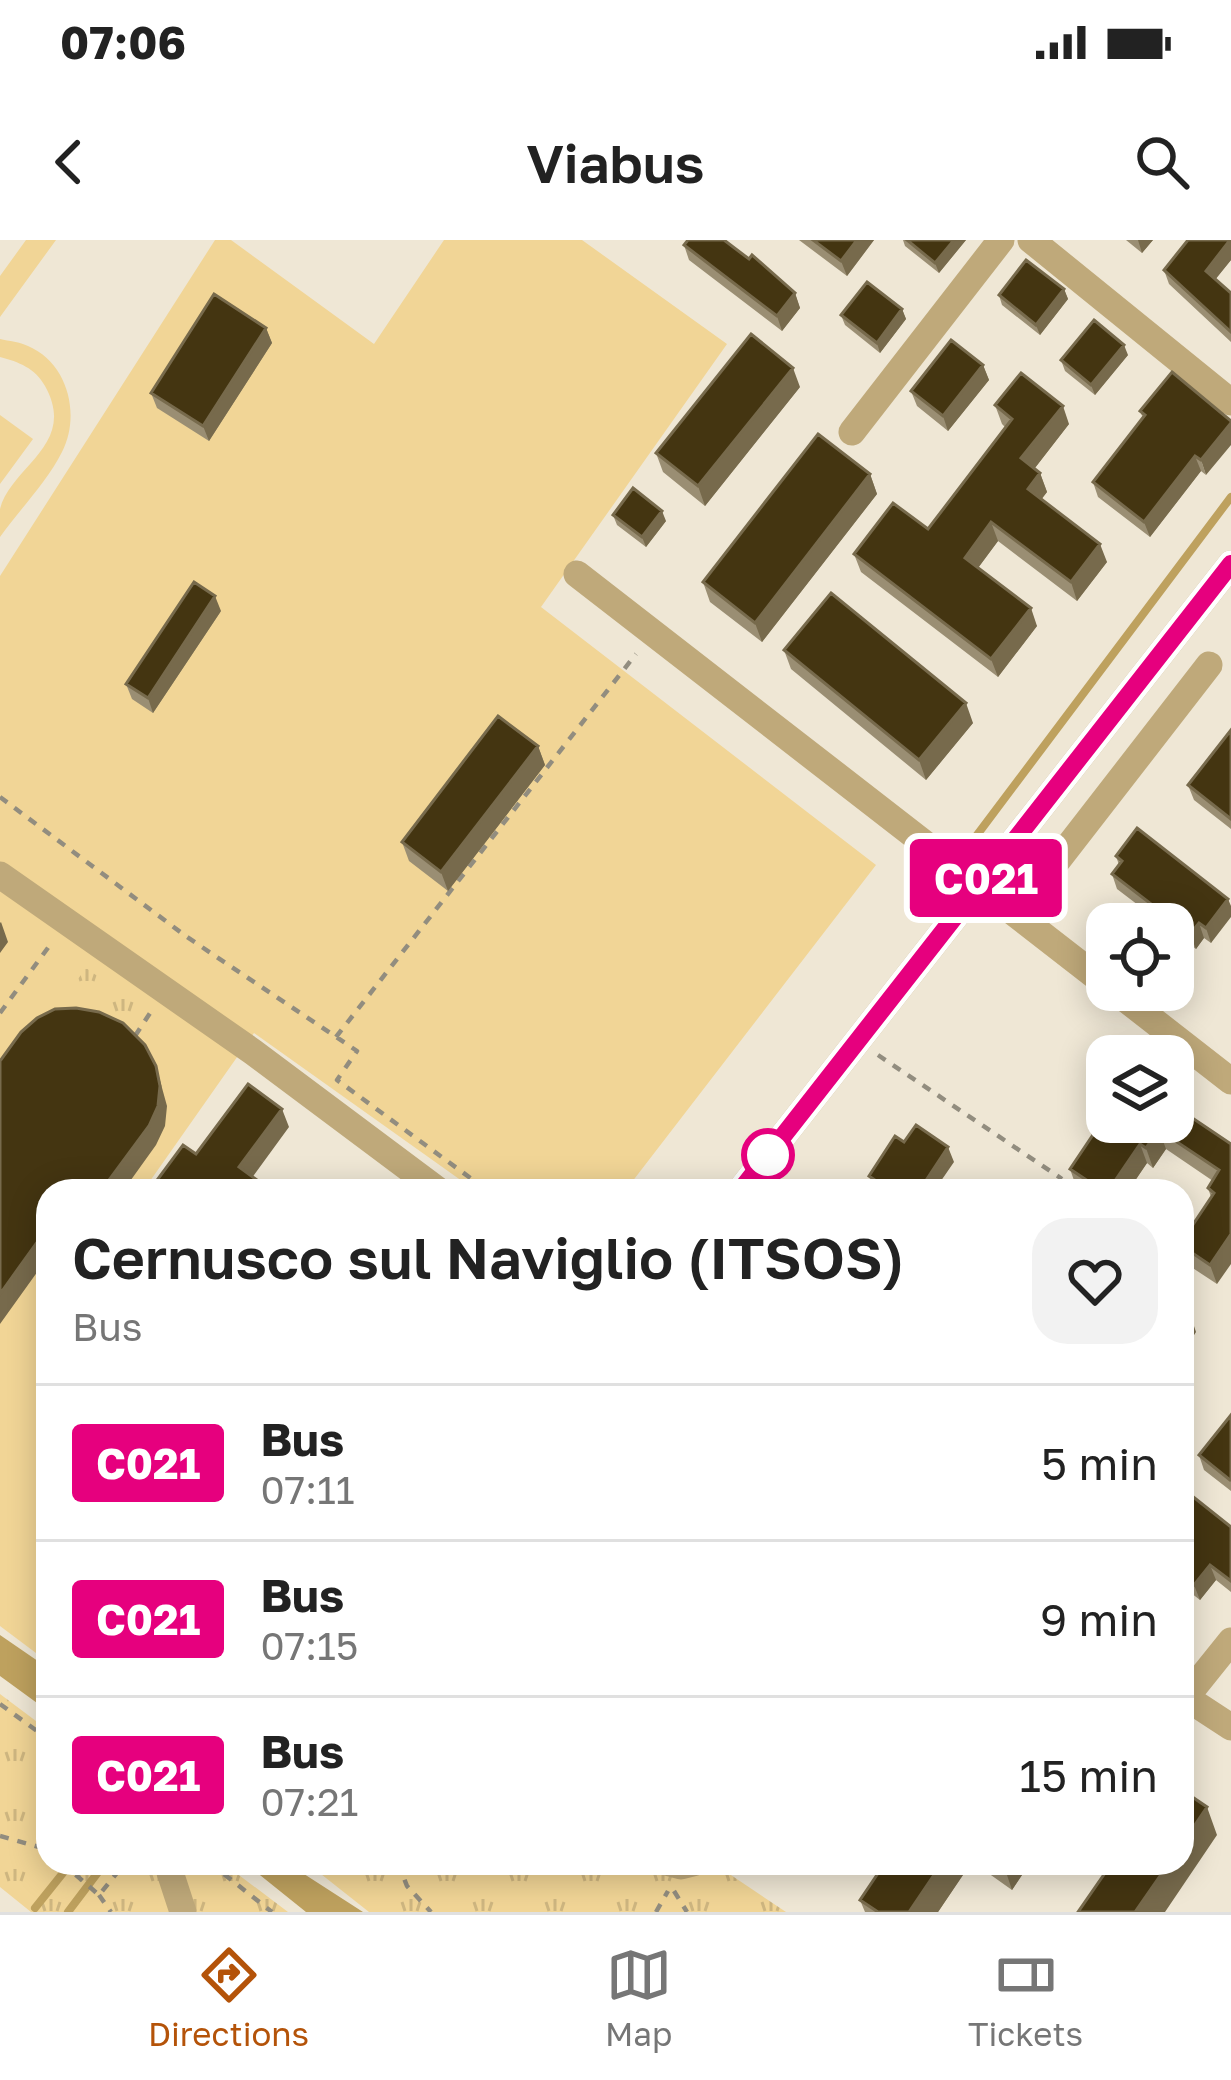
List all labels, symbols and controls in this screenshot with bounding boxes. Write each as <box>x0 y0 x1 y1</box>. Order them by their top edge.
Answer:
text: 07:06 <box>60 15 186 69</box>
icon: back <box>36 129 102 195</box>
icon: search <box>1129 129 1195 195</box>
text: Viabus <box>527 130 704 195</box>
line badge: C021 <box>902 839 1070 917</box>
text: C021 <box>934 853 1038 903</box>
map controls <box>1086 903 1194 1143</box>
button: locate <box>1086 903 1194 1011</box>
button: layers <box>1086 1035 1194 1143</box>
unlabelled marker <box>743 1130 793 1180</box>
button: heart <box>1032 1218 1158 1344</box>
text: Cernusco sul Naviglio (ITSOS) <box>72 1223 904 1292</box>
text: Bus <box>72 1303 142 1350</box>
text: Bus <box>260 1412 344 1466</box>
text: 5 min <box>1041 1436 1158 1490</box>
text: C021 <box>96 1438 200 1488</box>
text: 07:11 <box>260 1466 355 1513</box>
text: Bus <box>260 1568 344 1622</box>
text: 9 min <box>1040 1592 1158 1646</box>
text: C021 <box>96 1594 200 1644</box>
text: 07:15 <box>260 1622 358 1669</box>
text: Bus <box>260 1724 344 1778</box>
text: 15 min <box>1019 1748 1158 1802</box>
text: C021 <box>96 1750 200 1800</box>
text: 07:21 <box>260 1778 358 1825</box>
tab: Directions <box>148 1942 309 2053</box>
tab: Map <box>605 1942 672 2053</box>
tab: Tickets <box>968 1942 1083 2053</box>

